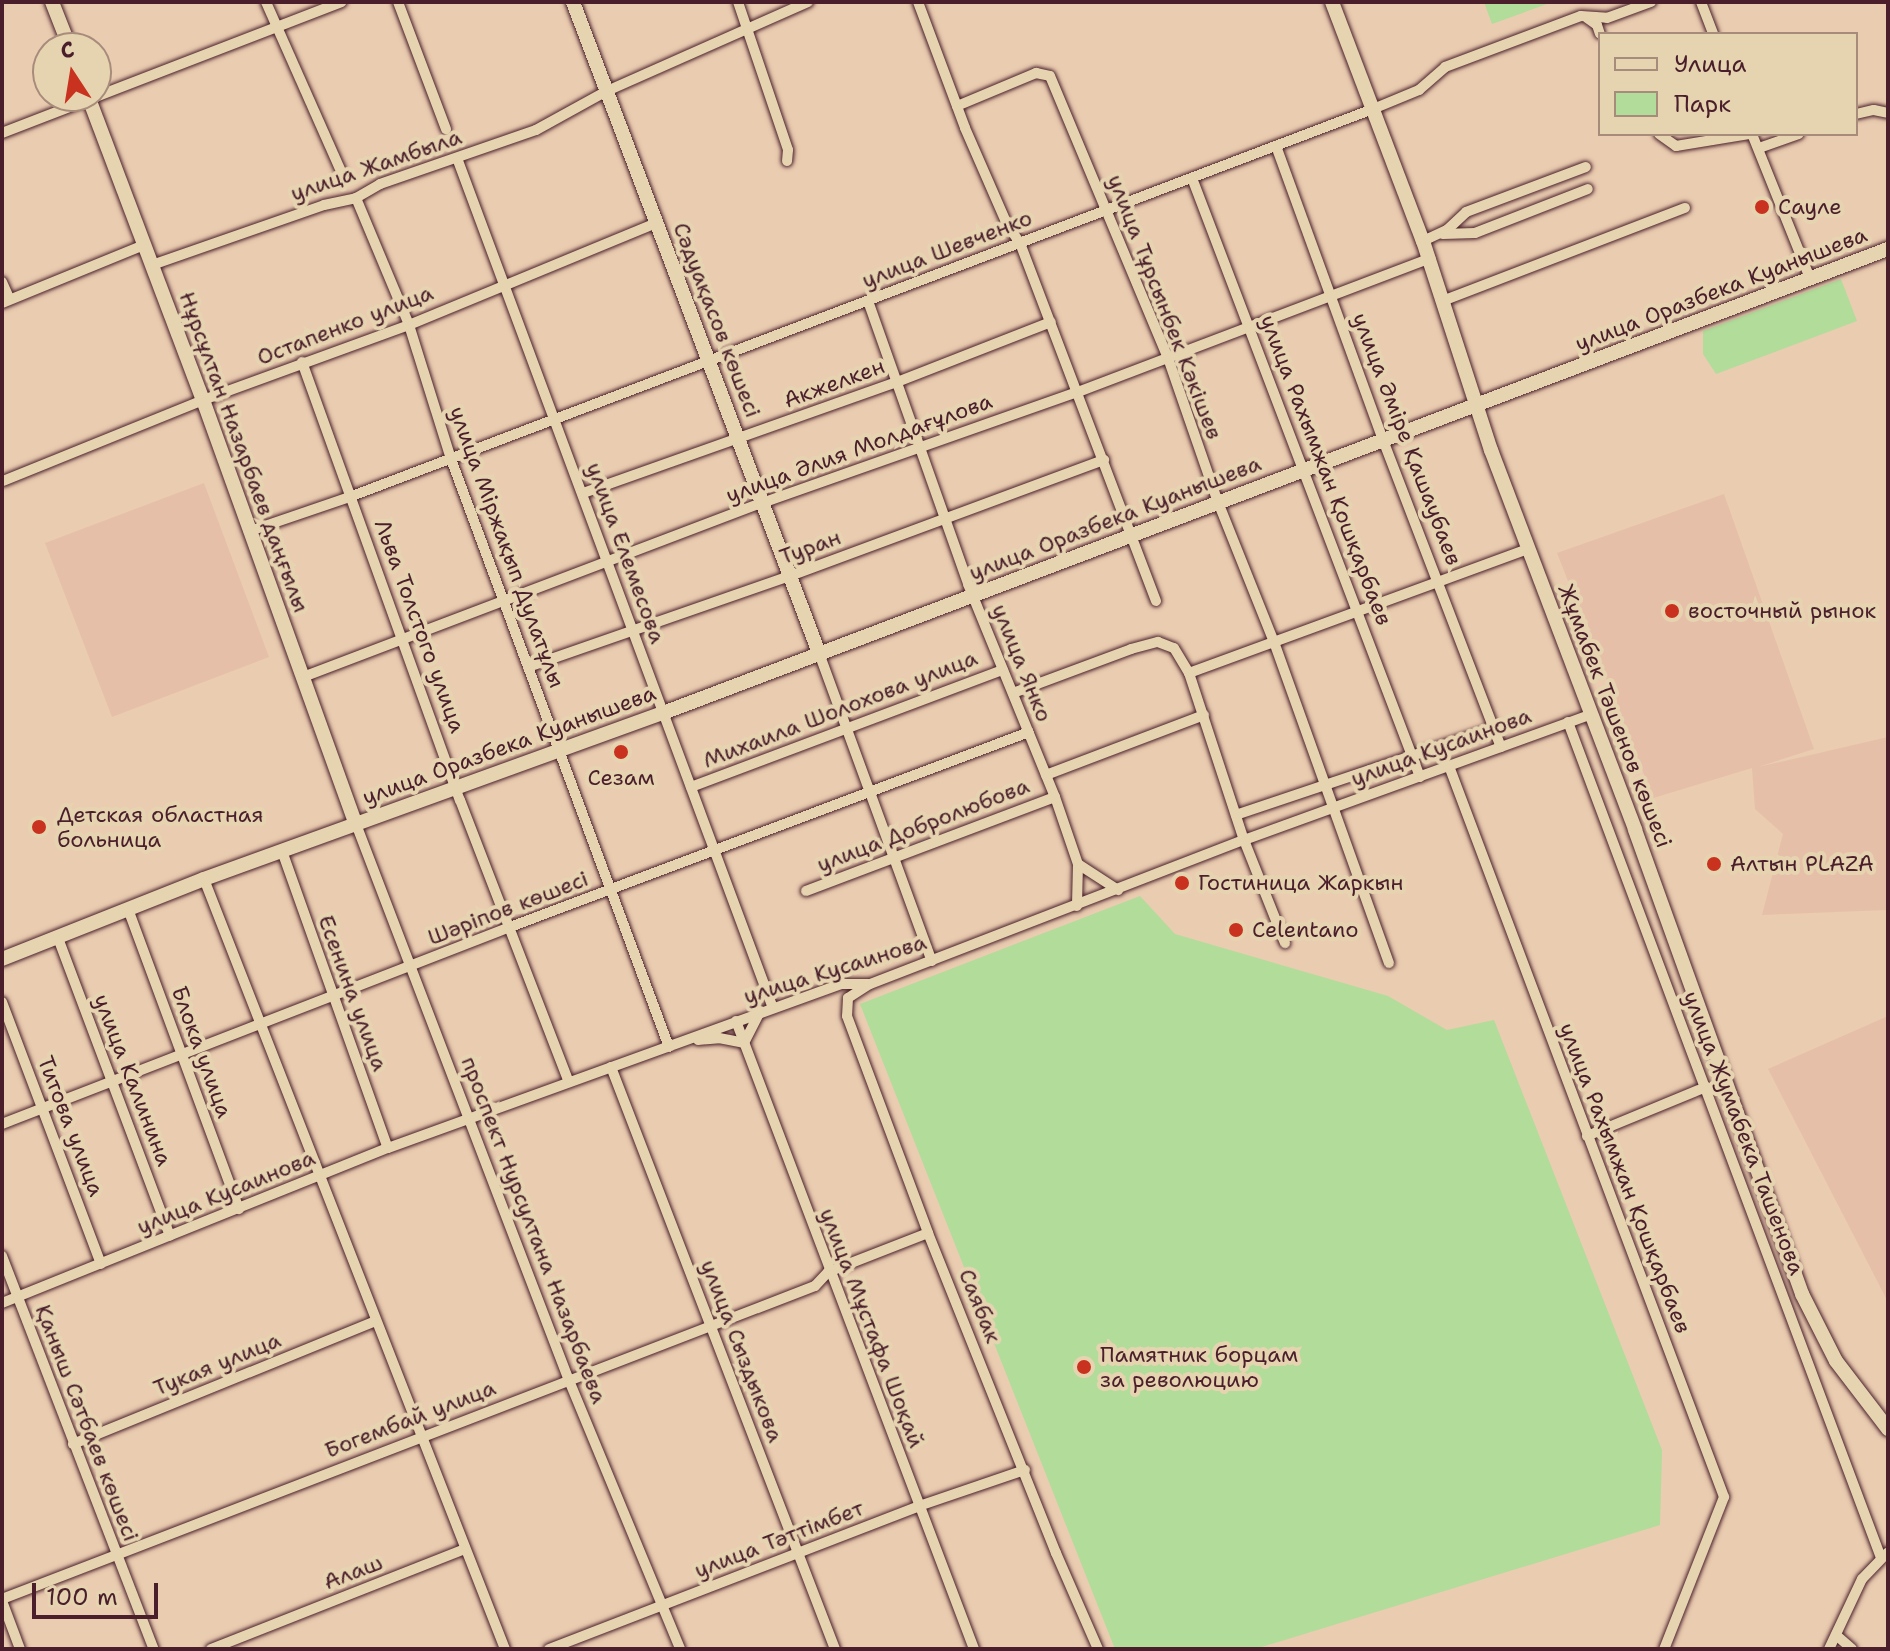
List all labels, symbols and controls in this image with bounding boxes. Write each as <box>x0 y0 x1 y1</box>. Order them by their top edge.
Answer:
north arrow <box>32 32 112 112</box>
legend <box>1598 32 1858 136</box>
text: С <box>58 34 77 66</box>
text: Улица <box>1674 48 1747 80</box>
text: Парк <box>1674 88 1731 120</box>
street label: улица Жамбыла <box>287 123 465 207</box>
street label: улица Тұрсынбек Кәкішев <box>1102 171 1228 443</box>
place label: Сауле <box>1778 194 1842 220</box>
marker: Сауле <box>1753 198 1771 216</box>
street label: улица Шевченко <box>858 204 1036 294</box>
street label: Сәдуақасов көшесі <box>668 219 766 421</box>
street label: улица Оразбека Куанышева <box>1571 221 1871 357</box>
street label: Остапенко улица <box>253 279 437 371</box>
street label: Нұрсұлтан Назарбаев даңғылы <box>174 288 314 616</box>
street label: улица Әміре Қашаубаев <box>1347 309 1467 569</box>
street label: улица Рахымжан Қошқарбаев <box>1254 311 1398 629</box>
street label: Акжелкен <box>780 353 888 413</box>
street label: улица Әлия Молдағұлова <box>722 387 996 509</box>
street label: улица Міржақып Дулатұлы <box>444 403 570 691</box>
street label: улица Оразбека Куанышева <box>965 450 1265 586</box>
street label: улица Елемесова <box>581 459 671 647</box>
street label: Льва Толстого улица <box>369 516 471 736</box>
street label: Туран <box>776 524 844 570</box>
street label: Жұмабек Тәшенов көшесі <box>1552 580 1678 852</box>
place label: восточный рынок <box>1688 598 1876 624</box>
street label: улица Янко <box>986 600 1058 726</box>
marker: восточный рынок <box>1663 602 1681 620</box>
street label: Михаила Шолохова улица <box>699 644 981 774</box>
street label: улица Оразбека Куанышева <box>359 680 659 810</box>
street label: улица Кусаинова <box>1347 702 1535 792</box>
marker: Сезам <box>612 743 630 761</box>
place label: Сезам <box>587 765 655 791</box>
street label: улица Добролюбова <box>813 772 1033 878</box>
place label: Детская областная больница <box>57 801 264 852</box>
marker: Детская областная больница <box>28 816 50 838</box>
place label: Алтын PLAZA <box>1730 851 1874 877</box>
marker: Алтын PLAZA <box>1705 855 1723 873</box>
street label: Шәріпов көшесі <box>424 865 592 951</box>
place label: Гостиница Жаркын <box>1198 870 1403 896</box>
marker: Гостиница Жаркын <box>1173 874 1191 892</box>
street label: Есенина улица <box>313 911 393 1075</box>
place label: Celentano <box>1252 917 1359 943</box>
marker: Celentano <box>1227 921 1245 939</box>
street label: улица Кусаинова <box>740 929 930 1009</box>
street label: Блока улица <box>166 983 238 1121</box>
street label: улица Жумабека Ташенова <box>1678 987 1810 1279</box>
street label: улица Калинина <box>88 990 178 1170</box>
street label: улица Рахымжан Қошқарбаев <box>1553 1019 1697 1337</box>
street label: Титова улица <box>32 1052 110 1200</box>
street label: проспект Нурсултана Назарбаева <box>456 1053 612 1407</box>
street label: улица Кусаинова <box>133 1144 319 1240</box>
street label: улица Мұстафа Шоқай <box>814 1205 930 1451</box>
street label: улица Сыздыкова <box>695 1256 789 1446</box>
street label: Саябак <box>953 1265 1007 1347</box>
street label: Қаныш Сәтбаев көшесі <box>30 1301 144 1545</box>
street label: Тукая улица <box>149 1326 285 1402</box>
place label: Памятник борцам за революцию <box>1100 1341 1298 1392</box>
marker: Памятник борцам за революцию <box>1075 1358 1093 1376</box>
street label: Богембай улица <box>321 1374 499 1464</box>
street label: улица Тәттімбет <box>691 1495 867 1583</box>
street label: Алаш <box>320 1549 386 1595</box>
scale bar <box>36 1567 162 1617</box>
text: 100 m <box>46 1581 118 1613</box>

